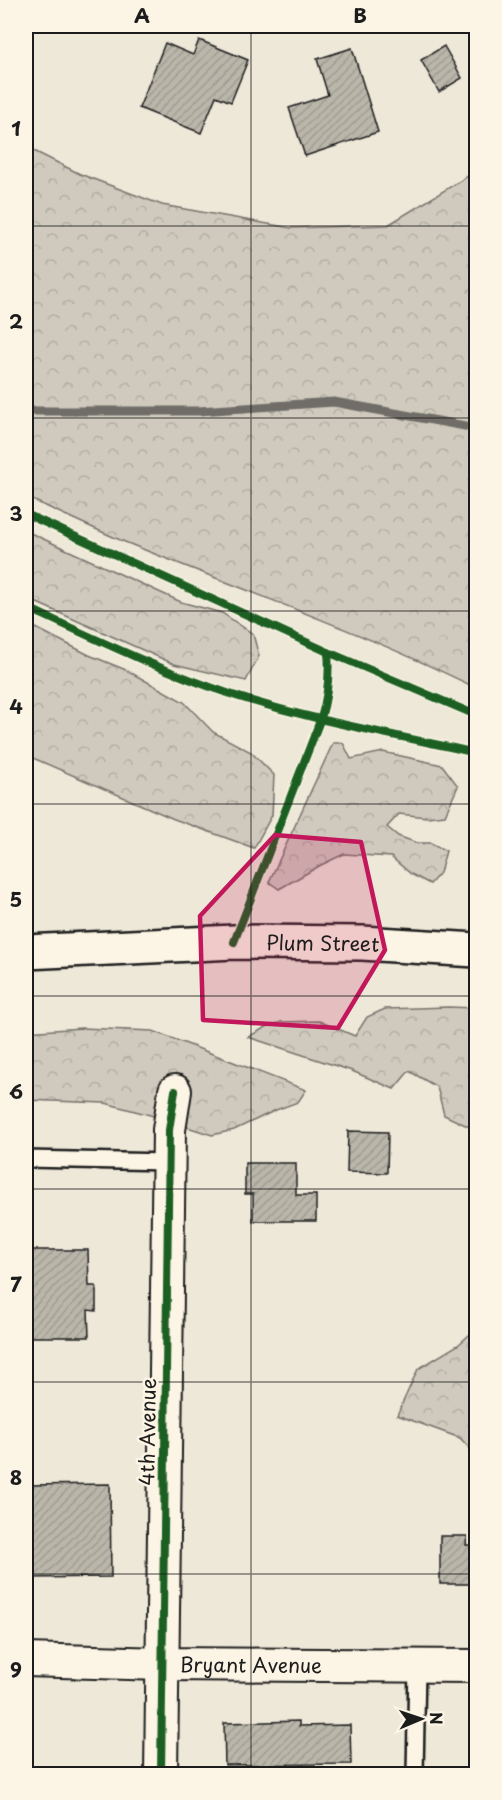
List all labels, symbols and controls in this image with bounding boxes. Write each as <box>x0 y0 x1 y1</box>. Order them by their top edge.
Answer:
text: A <box>134 0 150 30</box>
text: B <box>353 0 367 30</box>
text: 1 <box>11 113 21 143</box>
text: 2 <box>9 306 23 336</box>
text: 3 <box>9 498 23 528</box>
text: 4 <box>9 691 23 721</box>
text: 5 <box>10 884 22 914</box>
street label: Plum Street <box>266 927 380 959</box>
text: 6 <box>9 1076 23 1106</box>
text: 7 <box>10 1269 22 1299</box>
street label: 4th Avenue <box>131 1378 163 1486</box>
text: 8 <box>10 1462 22 1492</box>
street label: Bryant Avenue <box>180 1649 322 1680</box>
text: 9 <box>10 1654 22 1684</box>
north arrow <box>391 1689 451 1749</box>
text: N <box>425 1712 449 1725</box>

